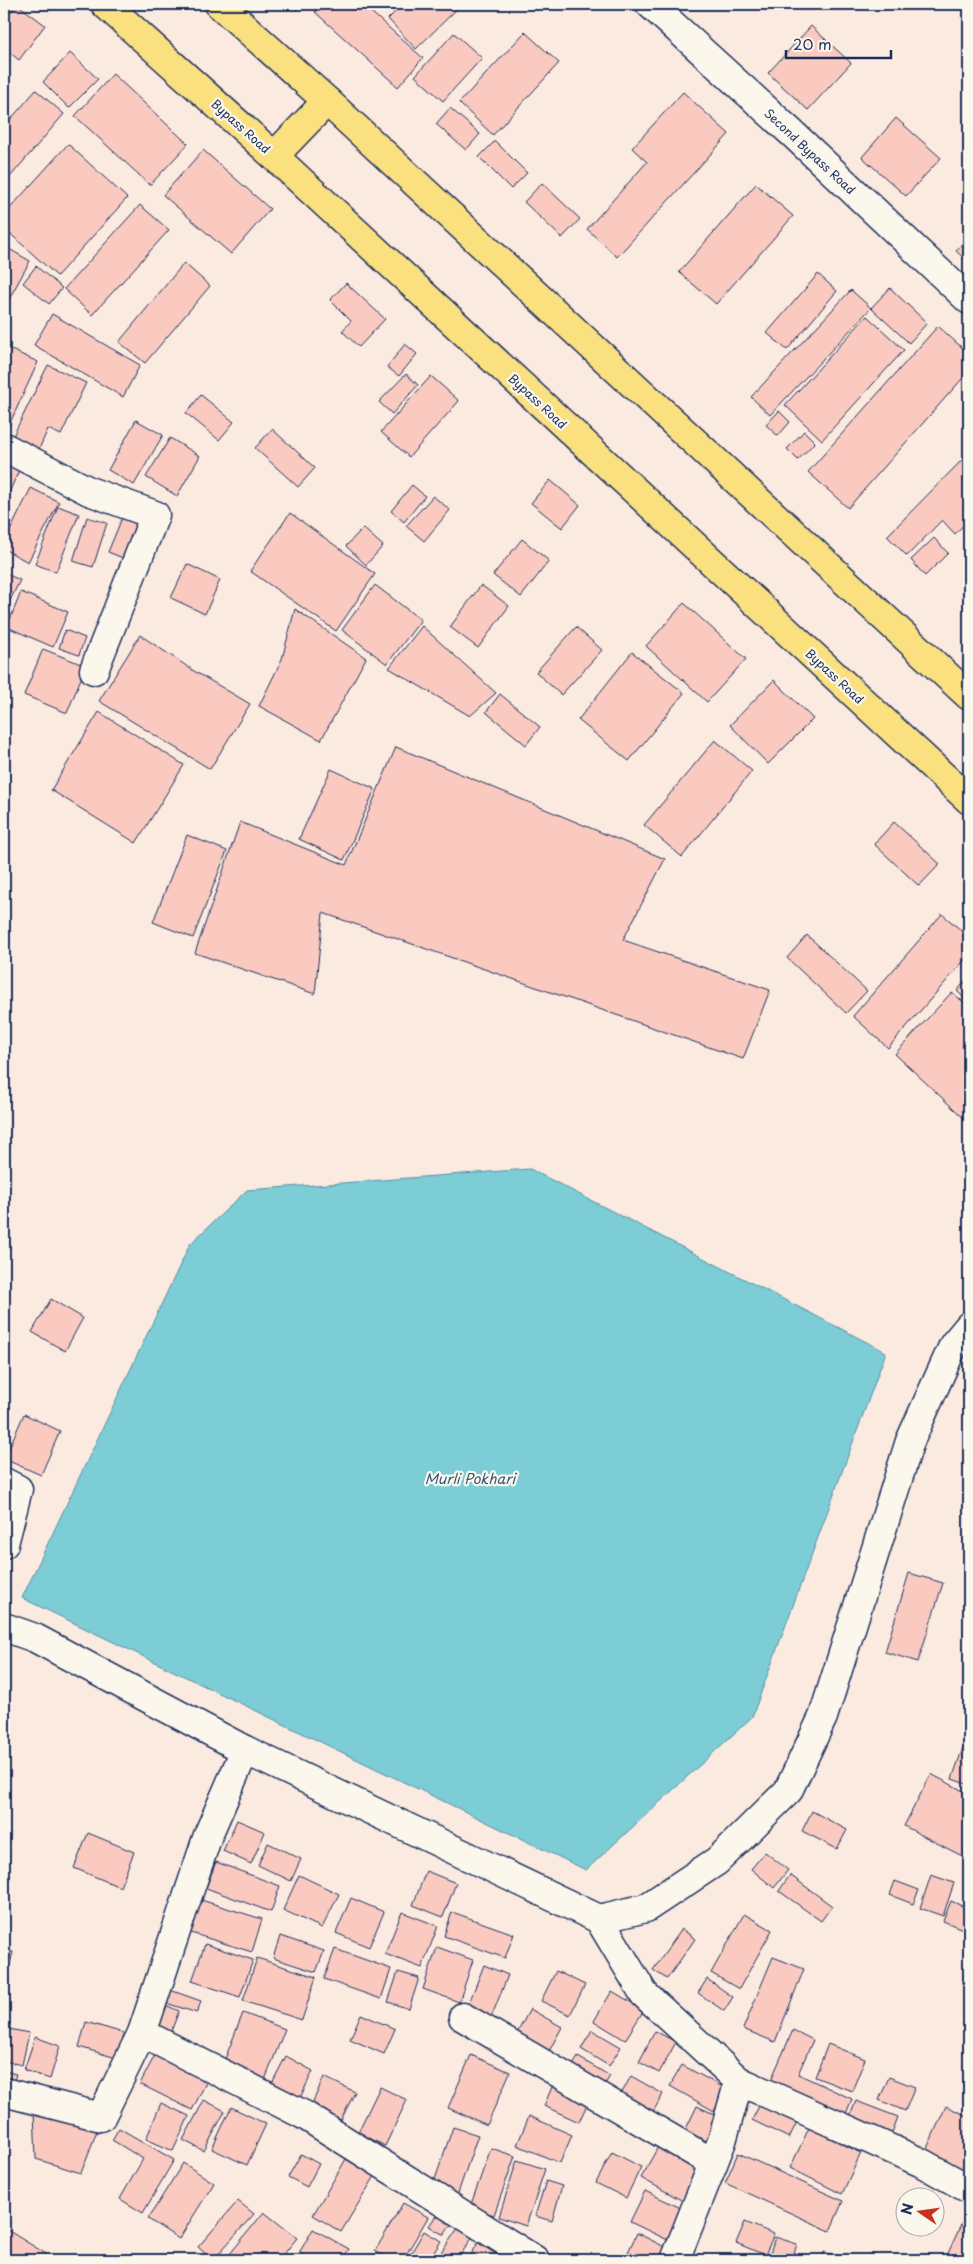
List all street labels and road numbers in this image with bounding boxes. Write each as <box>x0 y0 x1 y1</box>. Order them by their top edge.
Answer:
street label: Bypass Road <box>208 95 274 157</box>
street label: Second Bypass Road <box>760 104 860 198</box>
street label: Bypass Road <box>505 369 571 433</box>
street label: Bypass Road <box>802 644 868 708</box>

